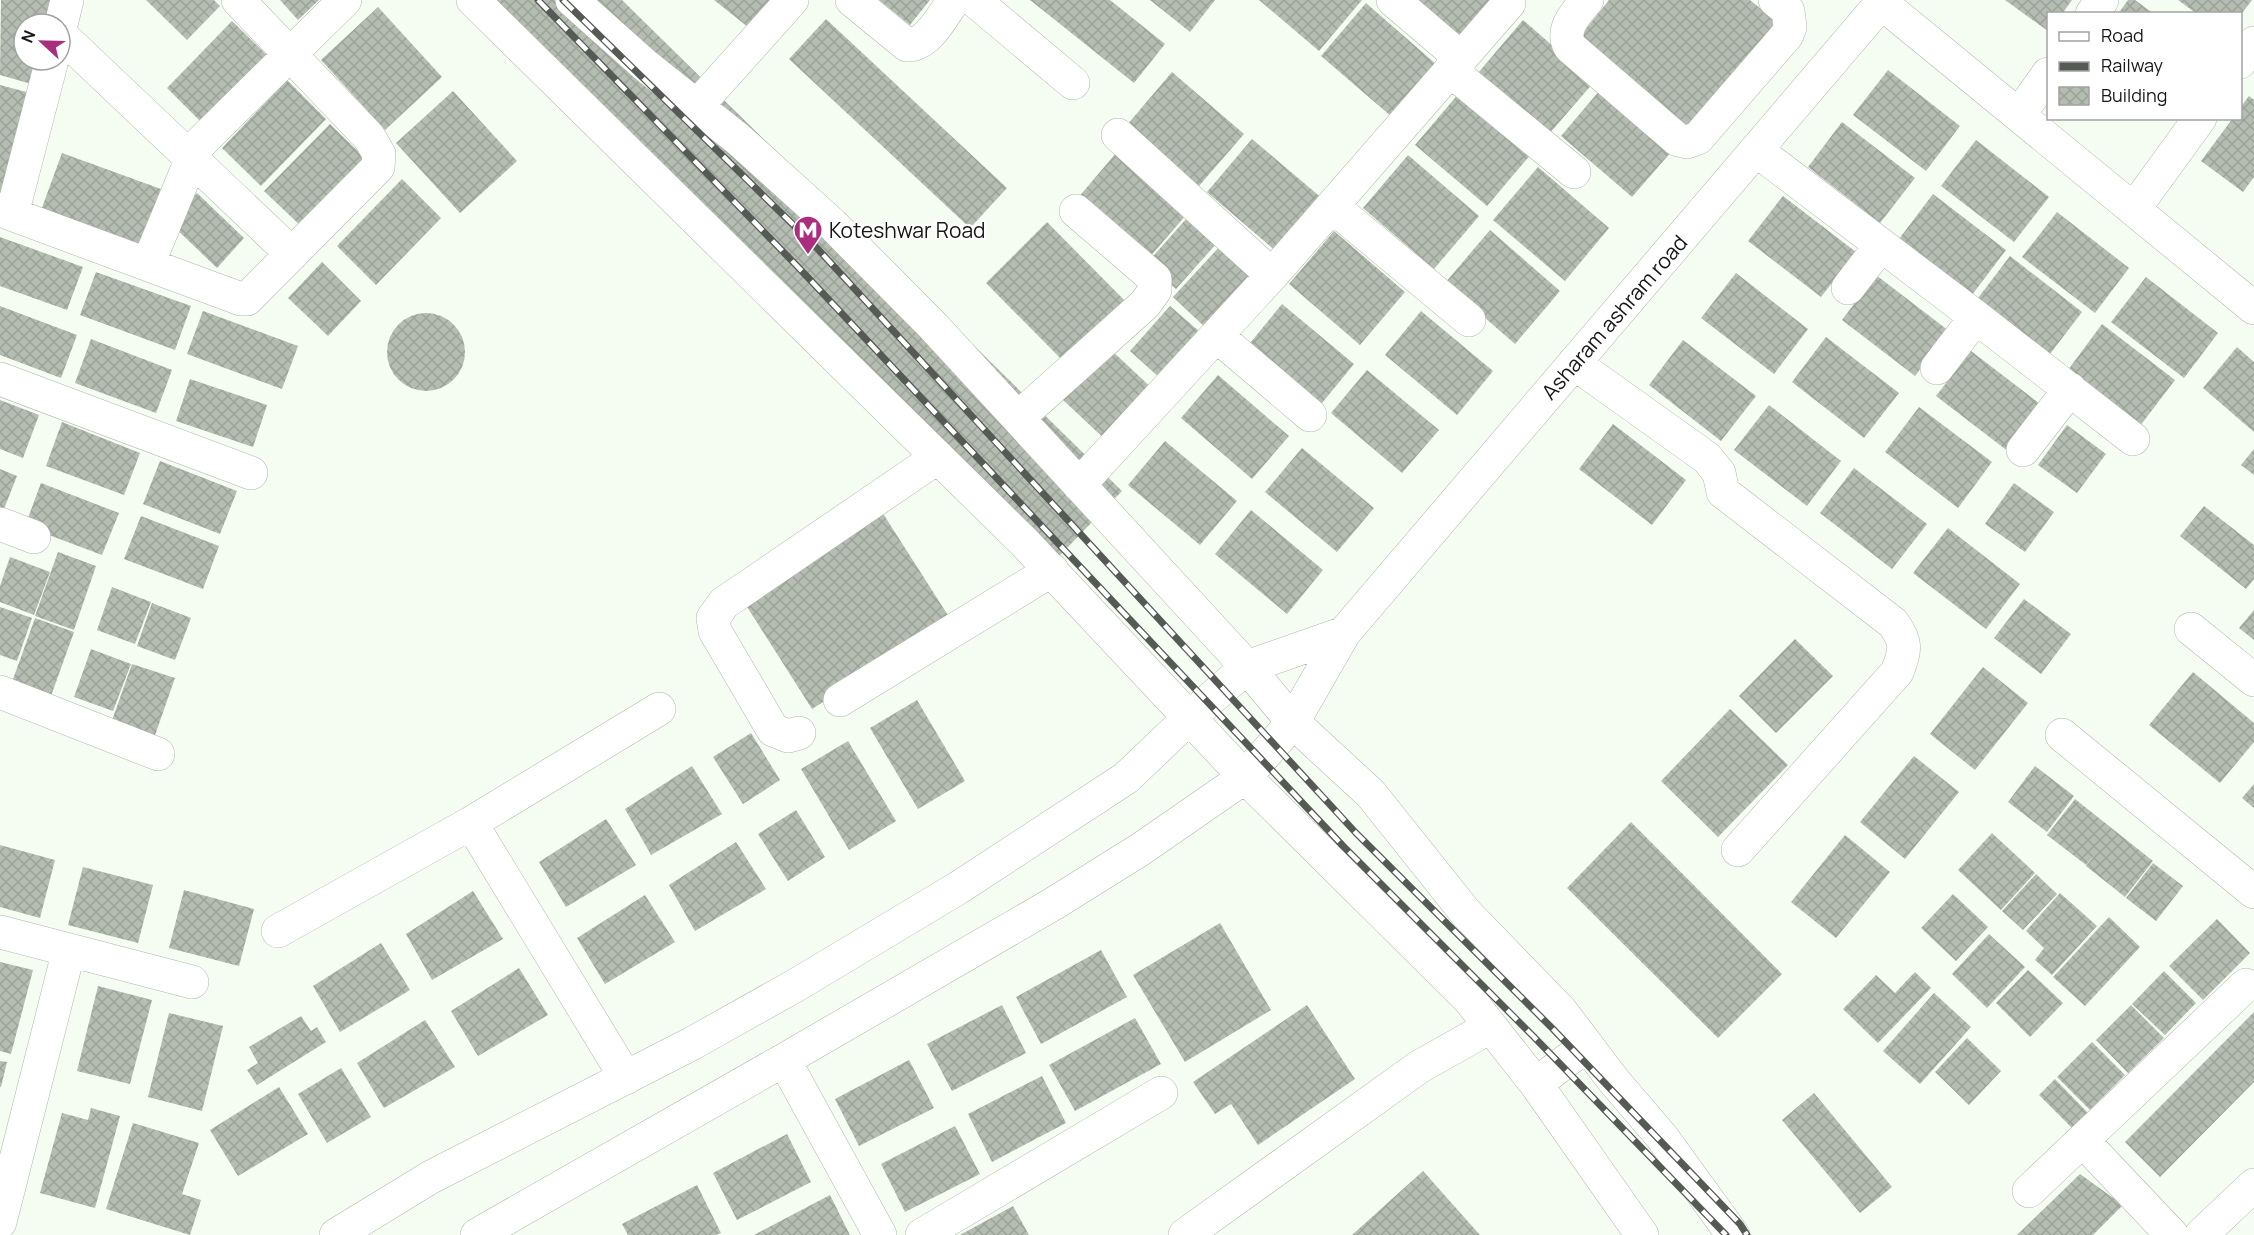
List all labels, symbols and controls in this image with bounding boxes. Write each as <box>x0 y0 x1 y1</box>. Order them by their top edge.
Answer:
north arrow <box>12 12 72 72</box>
legend <box>2047 12 2242 120</box>
text: Road <box>2101 23 2144 47</box>
text: N <box>16 27 40 46</box>
text: Railway <box>2101 53 2163 77</box>
text: Building <box>2101 83 2167 107</box>
metro station icon: Koteshwar Road <box>792 214 824 256</box>
place label: Koteshwar Road <box>829 216 986 244</box>
street label: Asharam ashram road <box>1535 229 1693 405</box>

